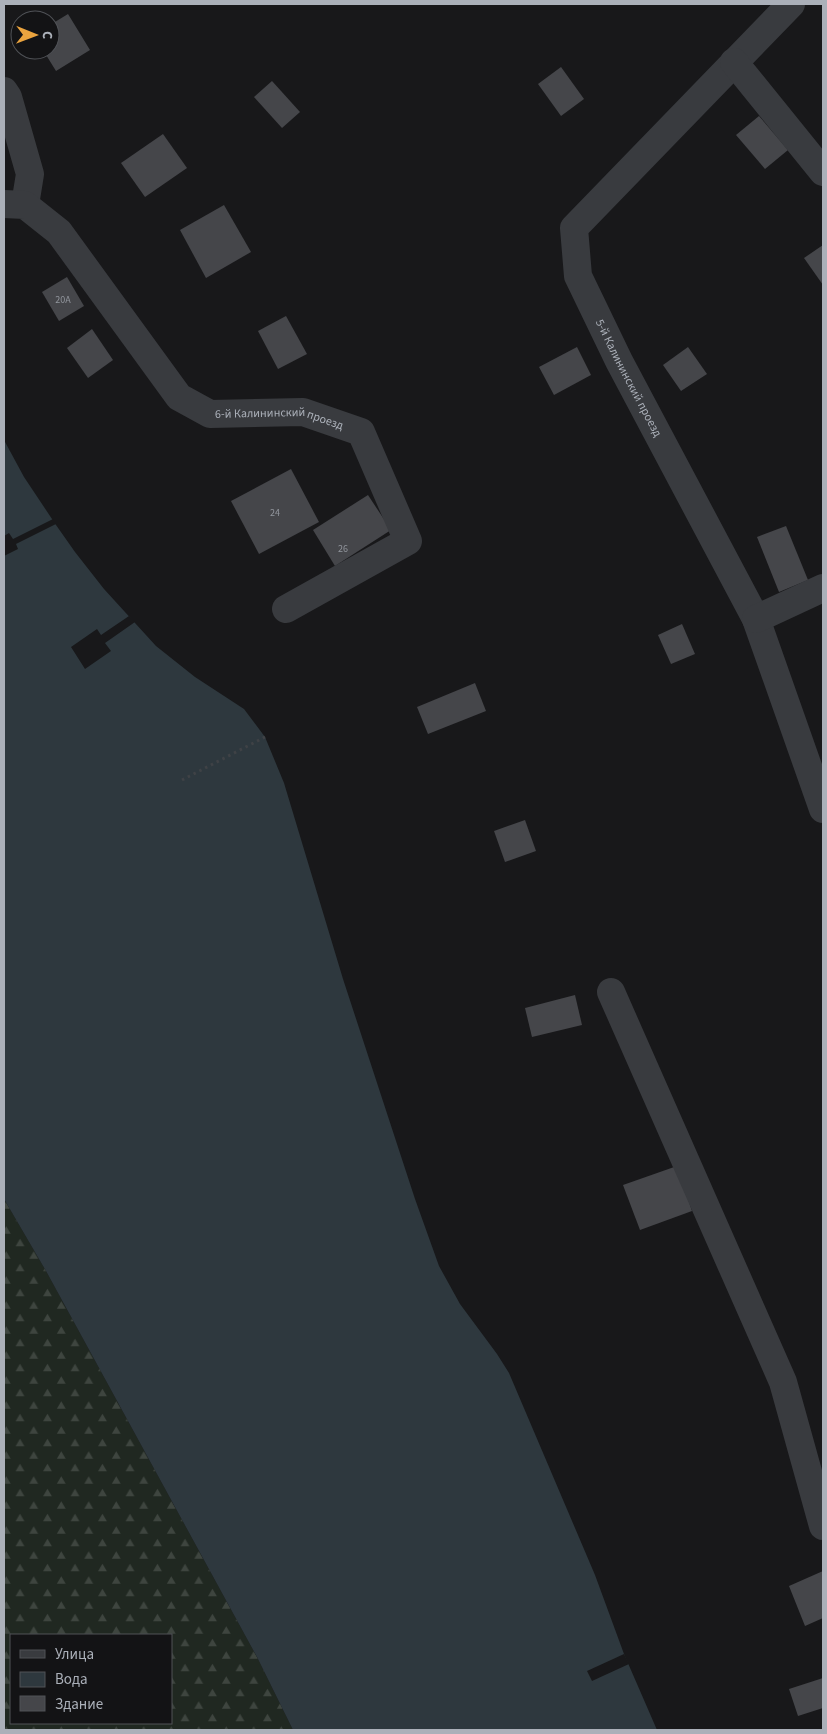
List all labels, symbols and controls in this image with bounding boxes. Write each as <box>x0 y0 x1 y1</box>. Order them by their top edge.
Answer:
north arrow <box>10 10 60 60</box>
text: С <box>37 31 57 39</box>
house number: 20А <box>55 293 71 307</box>
street label: 5-й Калининский проезд <box>591 316 666 441</box>
street label: 6-й Калининский проезд <box>215 404 346 435</box>
house number: 24 <box>270 506 280 520</box>
house number: 26 <box>338 542 348 556</box>
legend <box>10 1634 172 1724</box>
text: Улица <box>55 1644 94 1665</box>
text: Вода <box>55 1669 88 1690</box>
text: Здание <box>55 1694 103 1715</box>

